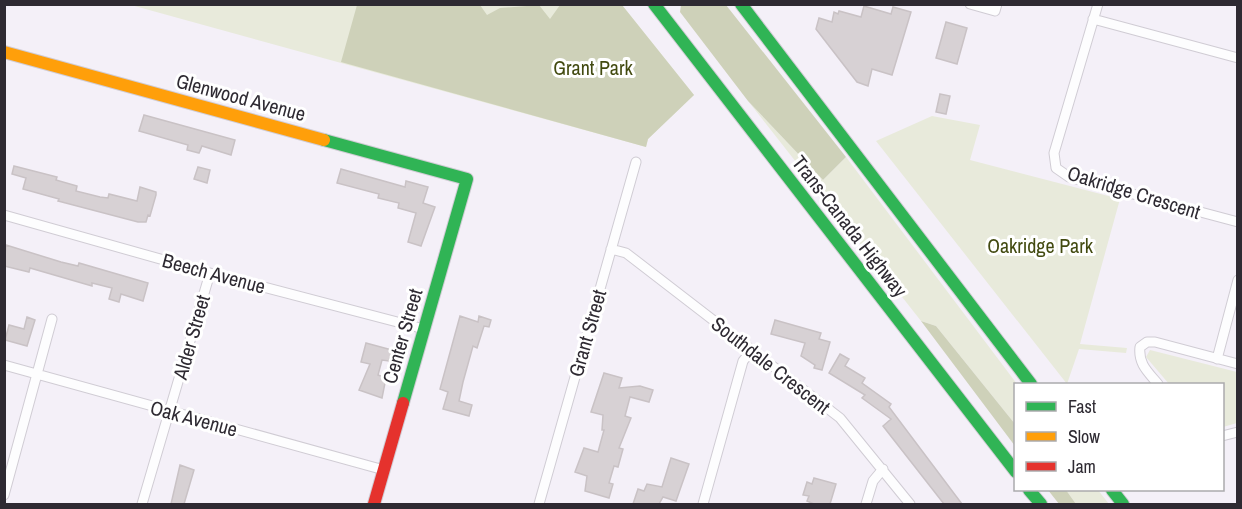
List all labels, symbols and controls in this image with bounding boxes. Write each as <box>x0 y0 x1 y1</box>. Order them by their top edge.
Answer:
park label: Grant Park <box>553 54 633 81</box>
street label: Glenwood Avenue <box>173 67 309 127</box>
street label: Trans-Canada Highway <box>786 150 914 303</box>
street label: Oakridge Crescent <box>1064 159 1204 225</box>
park label: Oakridge Park <box>987 232 1094 259</box>
street label: Beech Avenue <box>160 246 268 300</box>
street label: Center Street <box>376 285 429 387</box>
street label: Grant Street <box>562 286 612 380</box>
street label: Alder Street <box>166 291 216 383</box>
street label: Southdale Crescent <box>706 310 836 420</box>
legend <box>1014 383 1224 491</box>
street label: Oak Avenue <box>147 393 241 443</box>
text: Fast <box>1068 394 1096 419</box>
text: Slow <box>1068 424 1100 449</box>
text: Jam <box>1068 454 1096 479</box>

